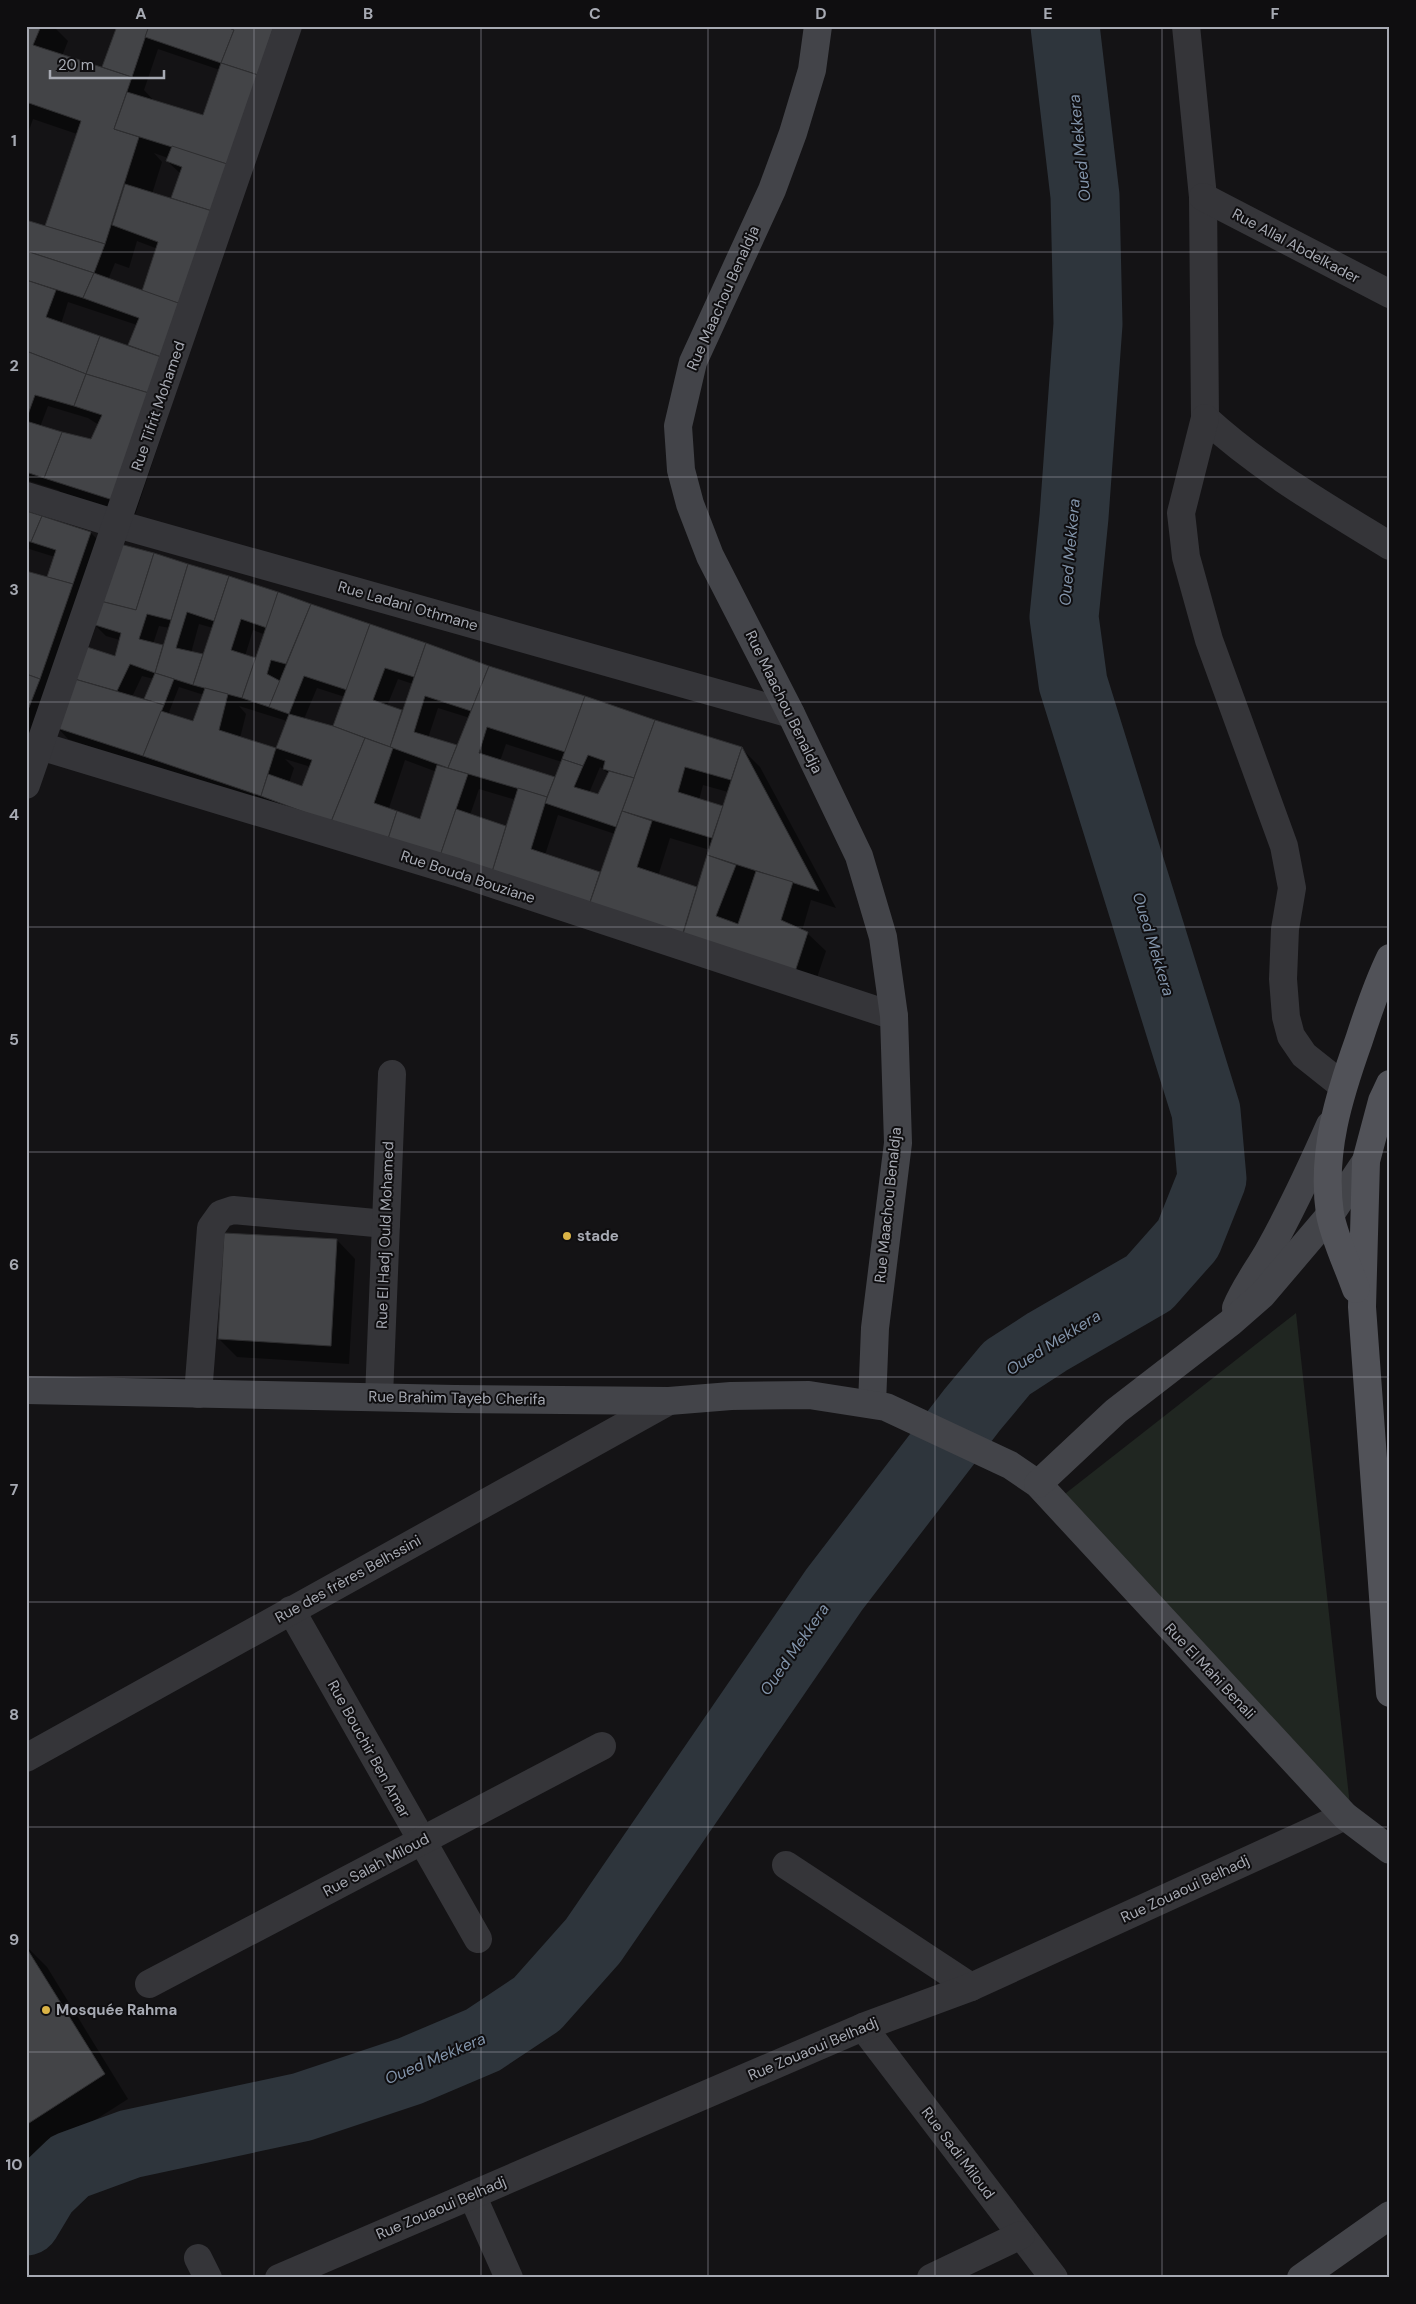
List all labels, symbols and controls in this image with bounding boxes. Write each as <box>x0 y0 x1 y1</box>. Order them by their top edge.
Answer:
text: A <box>135 3 147 24</box>
text: B <box>363 3 373 24</box>
text: C <box>589 3 601 24</box>
text: D <box>815 3 827 24</box>
text: E <box>1043 3 1053 24</box>
text: F <box>1271 3 1280 24</box>
scale bar <box>50 48 164 80</box>
text: 20 m <box>58 55 94 75</box>
water label: Oued Mekkera <box>1063 93 1096 203</box>
text: 1 <box>11 130 17 151</box>
street label: Rue Allal Abdelkader <box>1229 204 1364 288</box>
street label: Rue Maachou Benaldja <box>682 222 764 374</box>
street label: Rue Tifrit Mohamed <box>126 339 190 473</box>
text: 2 <box>9 355 19 376</box>
water label: Oued Mekkera <box>1054 497 1085 607</box>
street label: Rue Ladani Othmane <box>336 576 480 636</box>
text: 3 <box>9 579 19 600</box>
street label: Rue Maachou Benaldja <box>741 627 827 777</box>
text: 4 <box>9 804 19 825</box>
street label: Rue Bouda Bouziane <box>398 846 538 908</box>
water label: Oued Mekkera <box>1128 890 1179 999</box>
text: 5 <box>9 1029 19 1050</box>
street label: Rue Maachou Benaldja <box>870 1126 906 1284</box>
street label: Rue El Hadj Ould Mohamed <box>372 1141 398 1329</box>
place label: stade <box>577 1226 619 1246</box>
marker: stade <box>561 1230 573 1242</box>
text: 6 <box>9 1254 19 1275</box>
water label: Oued Mekkera <box>1002 1305 1105 1380</box>
street label: Rue Brahim Tayeb Cherifa <box>368 1386 546 1410</box>
text: 7 <box>10 1479 19 1500</box>
street label: Rue des frères Belhssini <box>271 1530 425 1628</box>
water label: Oued Mekkera <box>755 1599 834 1699</box>
street label: Rue El Mahi Benali <box>1160 1619 1260 1723</box>
street label: Rue Bouchir Ben Amar <box>323 1677 415 1822</box>
text: 8 <box>9 1704 19 1725</box>
street label: Rue Salah Miloud <box>319 1829 433 1901</box>
street label: Rue Zouaoui Belhadj <box>1118 1850 1252 1928</box>
text: 9 <box>9 1929 19 1950</box>
place label: Mosquée Rahma <box>56 2000 177 2020</box>
marker: Mosquée Rahma <box>40 2004 52 2016</box>
street label: Rue Zouaoui Belhadj <box>745 2013 881 2085</box>
water label: Oued Mekkera <box>381 2028 489 2089</box>
street label: Rue Sadi Miloud <box>917 2103 999 2203</box>
text: 10 <box>5 2154 23 2175</box>
street label: Rue Zouaoui Belhadj <box>373 2172 509 2244</box>

